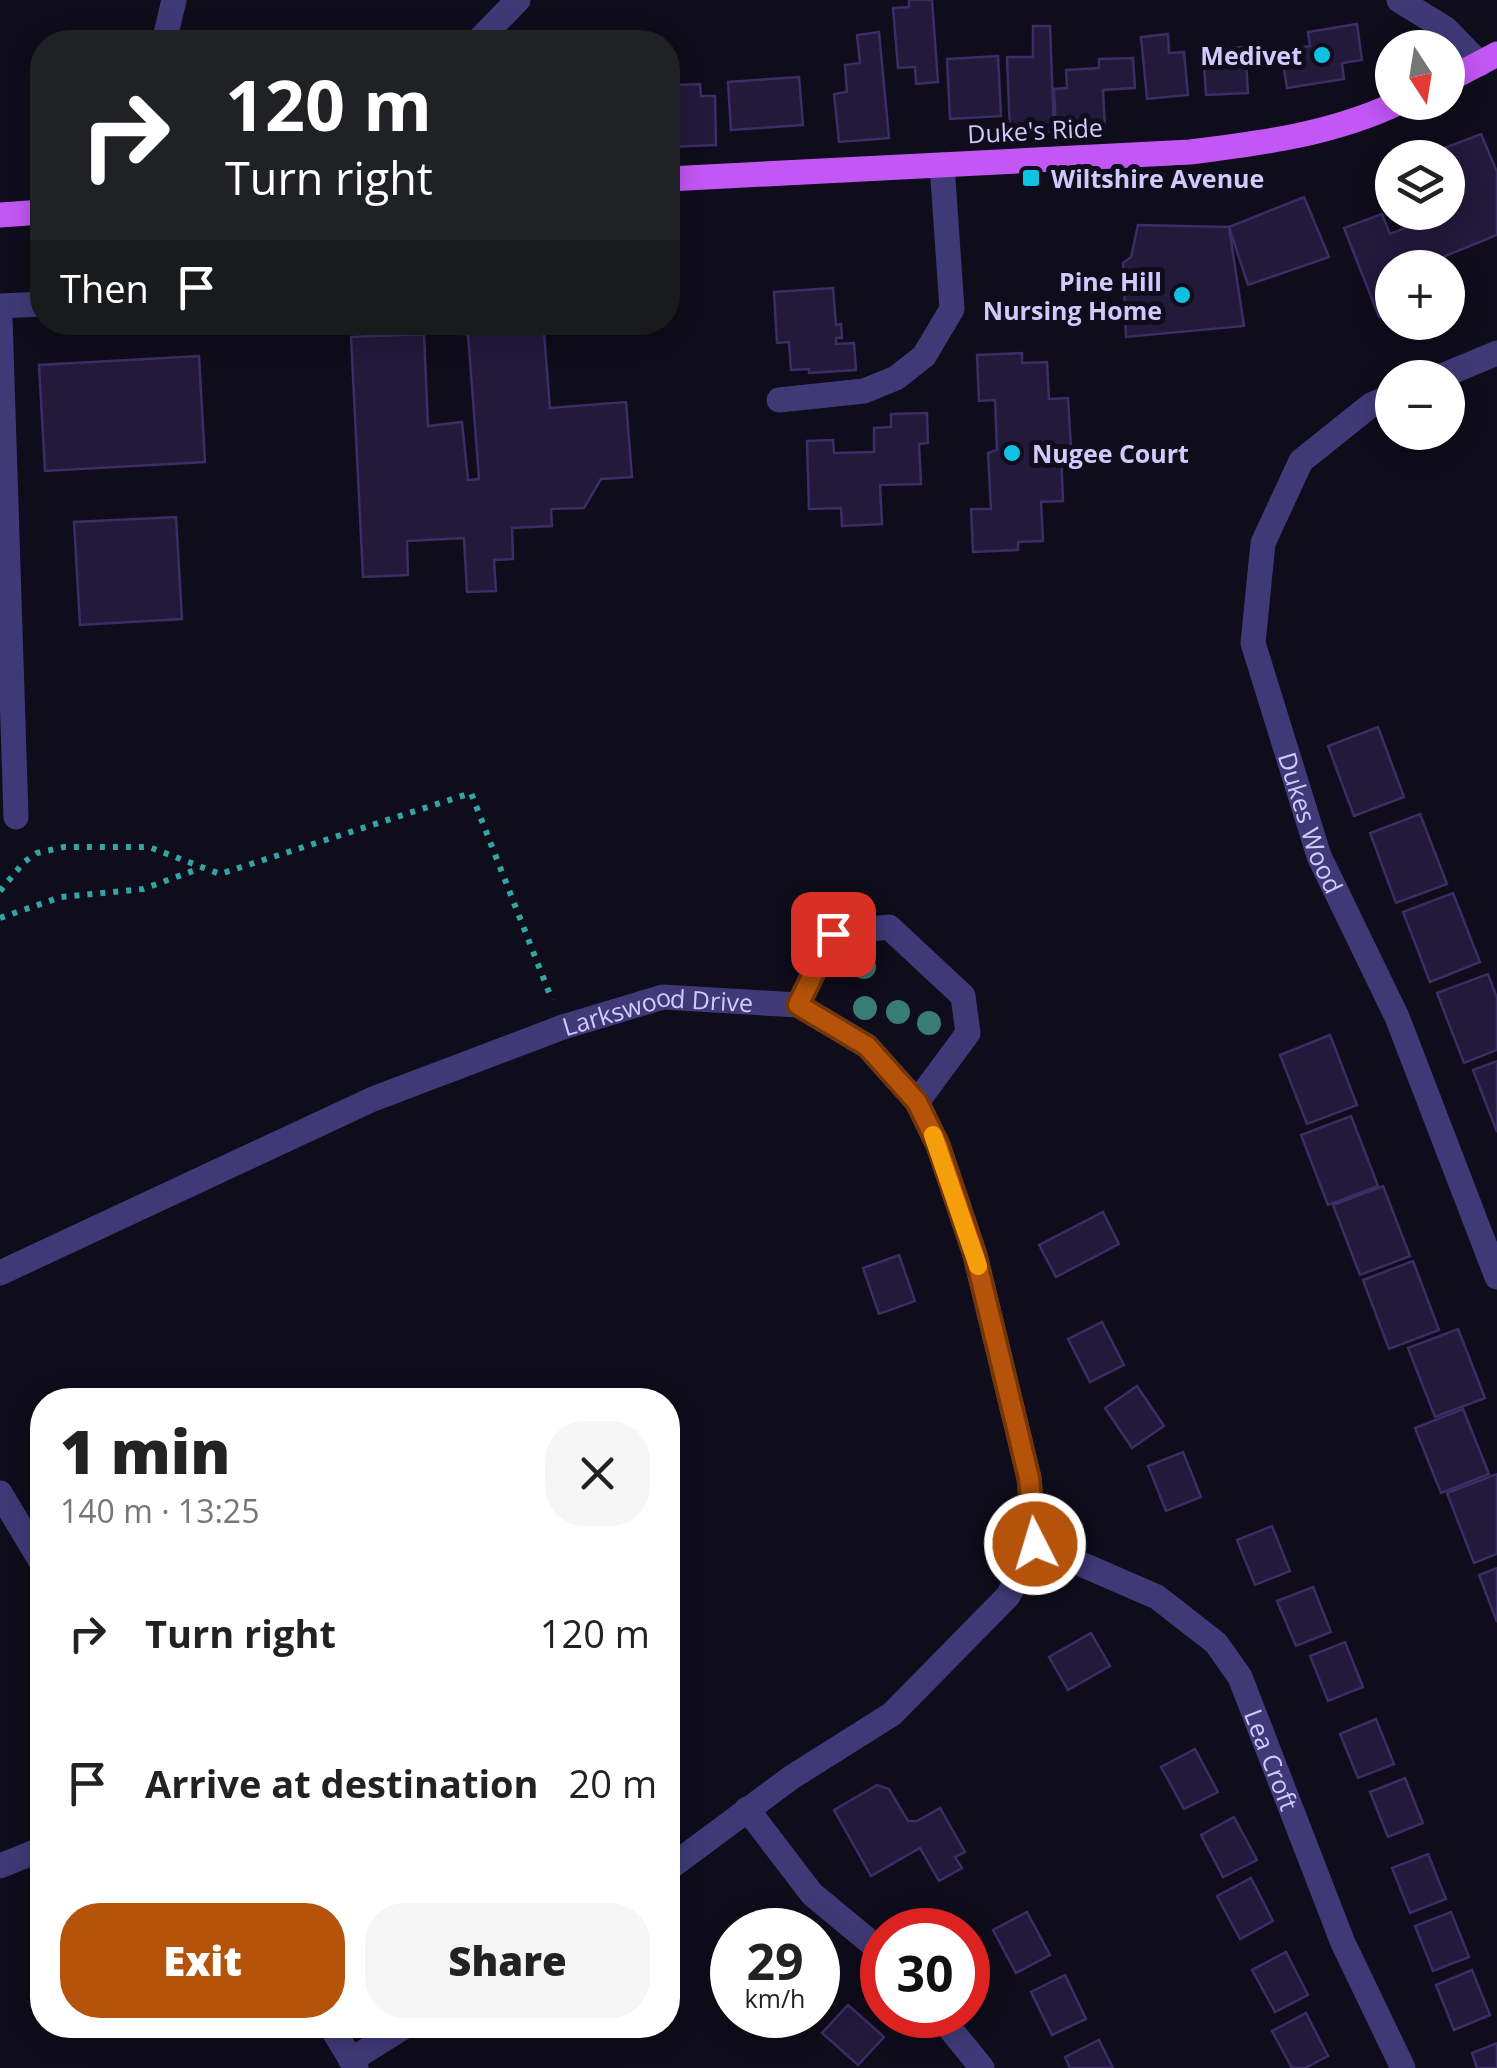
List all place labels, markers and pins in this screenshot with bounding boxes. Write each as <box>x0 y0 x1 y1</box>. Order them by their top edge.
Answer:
place label: Medivet <box>1200 38 1302 72</box>
marker: Medivet <box>1311 44 1333 66</box>
place label: Wiltshire Avenue <box>1051 161 1264 195</box>
marker: Wiltshire Avenue <box>1020 167 1042 189</box>
place label: Pine Hill Nursing Home <box>983 264 1162 327</box>
marker: Pine Hill Nursing Home <box>1171 284 1193 306</box>
place label: Nugee Court <box>1032 436 1189 470</box>
marker: Nugee Court <box>1001 442 1023 464</box>
pin <box>791 892 876 977</box>

